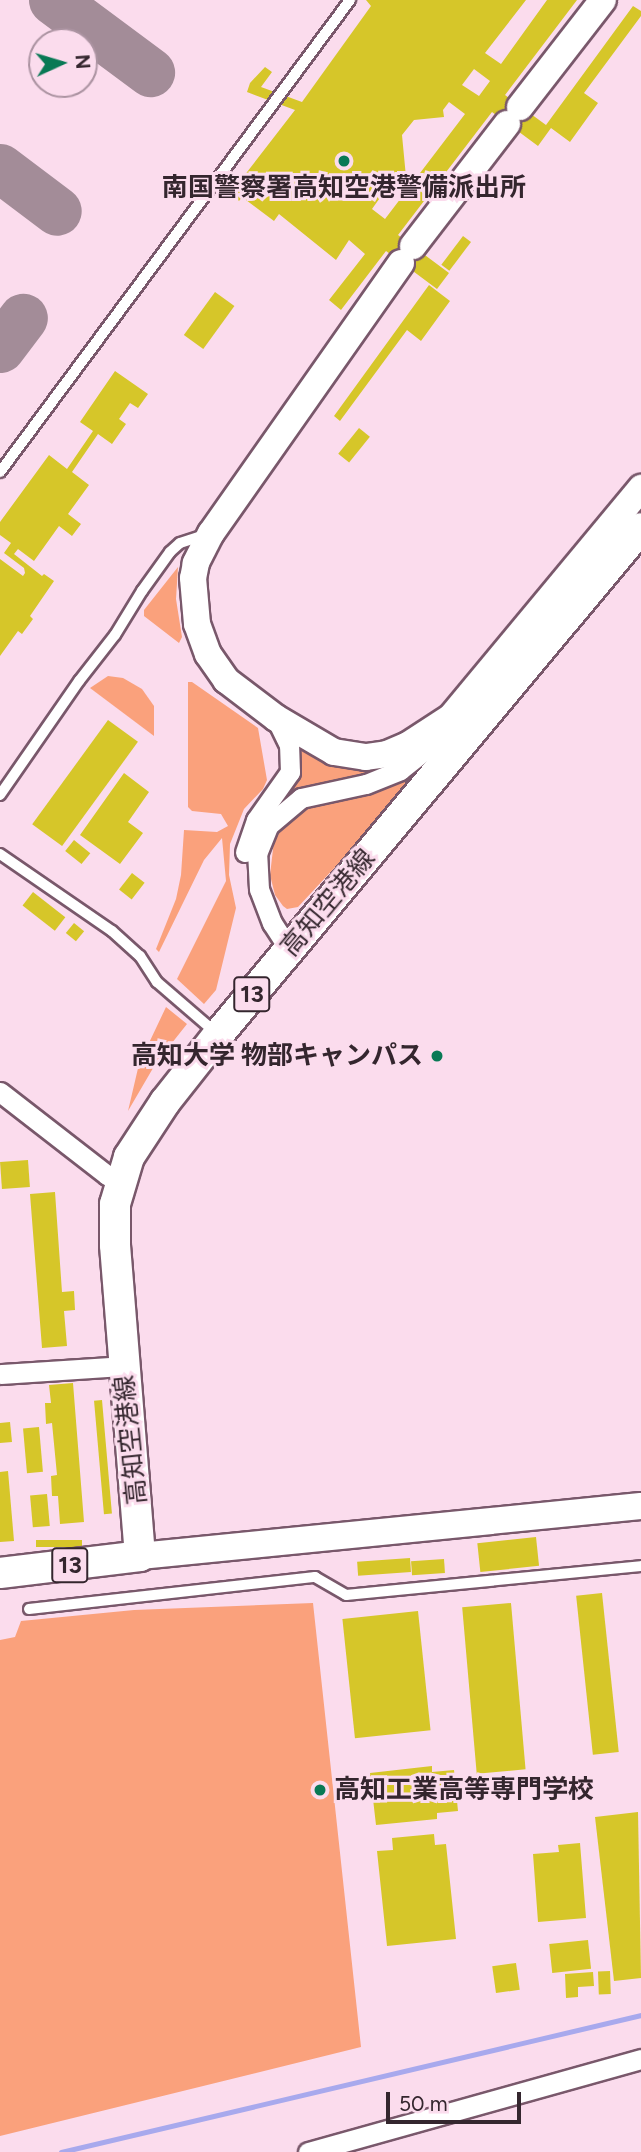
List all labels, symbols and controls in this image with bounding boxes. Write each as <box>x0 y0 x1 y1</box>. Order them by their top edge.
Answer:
north arrow <box>28 28 98 98</box>
text: N <box>70 54 94 70</box>
marker: 南国警察署高知空港警備派出所 <box>336 153 352 169</box>
place label: 南国警察署高知空港警備派出所 <box>162 172 526 204</box>
street label: 高知空港線 <box>274 843 382 963</box>
road number: 13 <box>233 974 271 1014</box>
place label: 高知大学 物部キャンパス <box>131 1040 423 1072</box>
marker: 高知大学 物部キャンパス <box>429 1048 445 1064</box>
street label: 高知空港線 <box>109 1374 153 1506</box>
road number: 13 <box>51 1545 89 1586</box>
place label: 高知工業高等専門学校 <box>334 1774 594 1806</box>
marker: 高知工業高等専門学校 <box>312 1782 328 1798</box>
scale bar <box>389 2078 524 2122</box>
text: 50 m <box>399 2091 448 2116</box>

